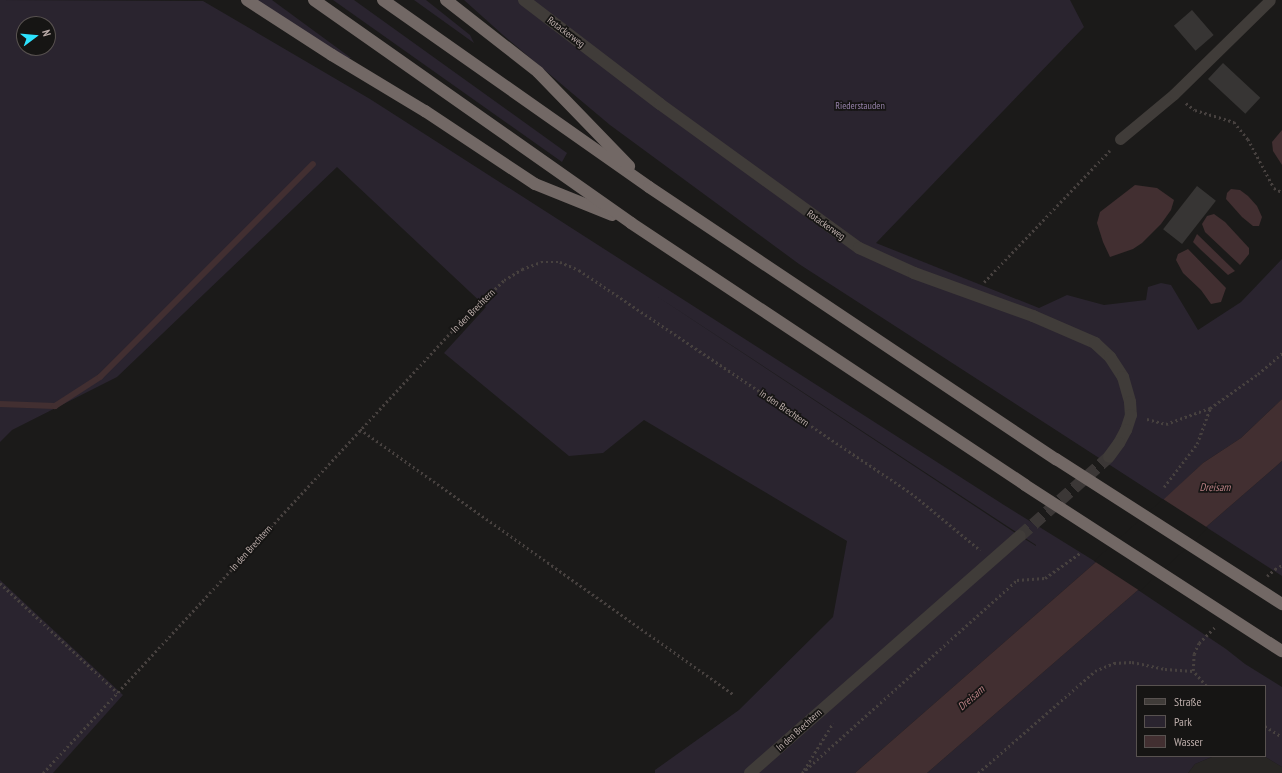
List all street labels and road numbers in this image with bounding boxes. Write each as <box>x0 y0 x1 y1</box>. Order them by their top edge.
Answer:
street label: Rotackerweg <box>545 14 587 50</box>
street label: Rotackerweg <box>805 208 847 242</box>
street label: In den Brechtern <box>449 287 497 335</box>
street label: In den Brechtern <box>757 387 811 429</box>
street label: In den Brechtern <box>227 523 275 573</box>
street label: In den Brechtern <box>774 706 824 754</box>

